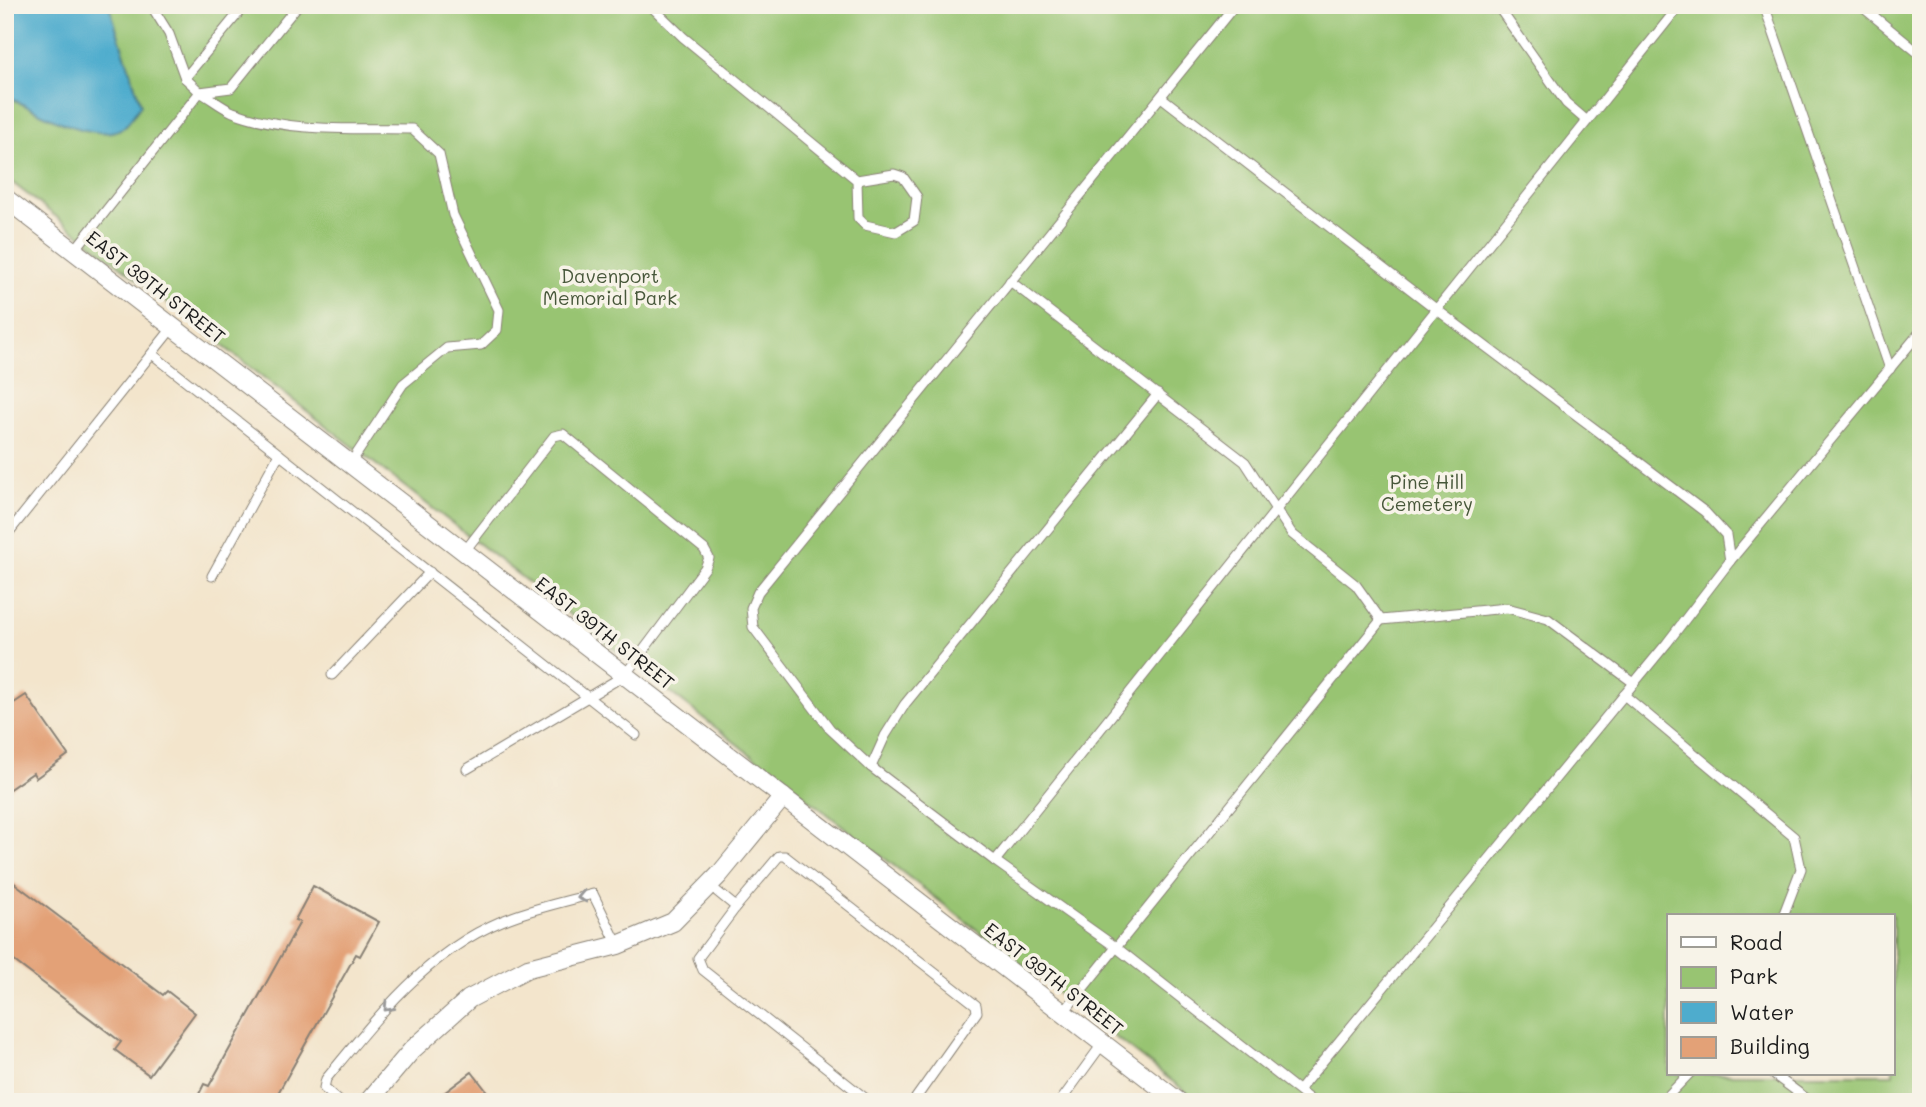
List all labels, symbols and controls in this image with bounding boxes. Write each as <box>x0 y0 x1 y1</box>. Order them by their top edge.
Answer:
street label: EAST 39TH STREET <box>82 224 231 349</box>
park label: Davenport Memorial Park <box>543 263 677 310</box>
park label: Pine Hill Cemetery <box>1381 469 1473 516</box>
street label: EAST 39TH STREET <box>531 570 680 695</box>
one-way arrow <box>576 889 588 904</box>
legend <box>1667 914 1895 1076</box>
street label: EAST 39TH STREET <box>980 916 1129 1041</box>
text: Road <box>1730 928 1782 955</box>
text: Park <box>1730 962 1778 989</box>
text: Water <box>1730 998 1794 1025</box>
one-way arrow <box>384 999 397 1012</box>
text: Building <box>1730 1032 1810 1059</box>

